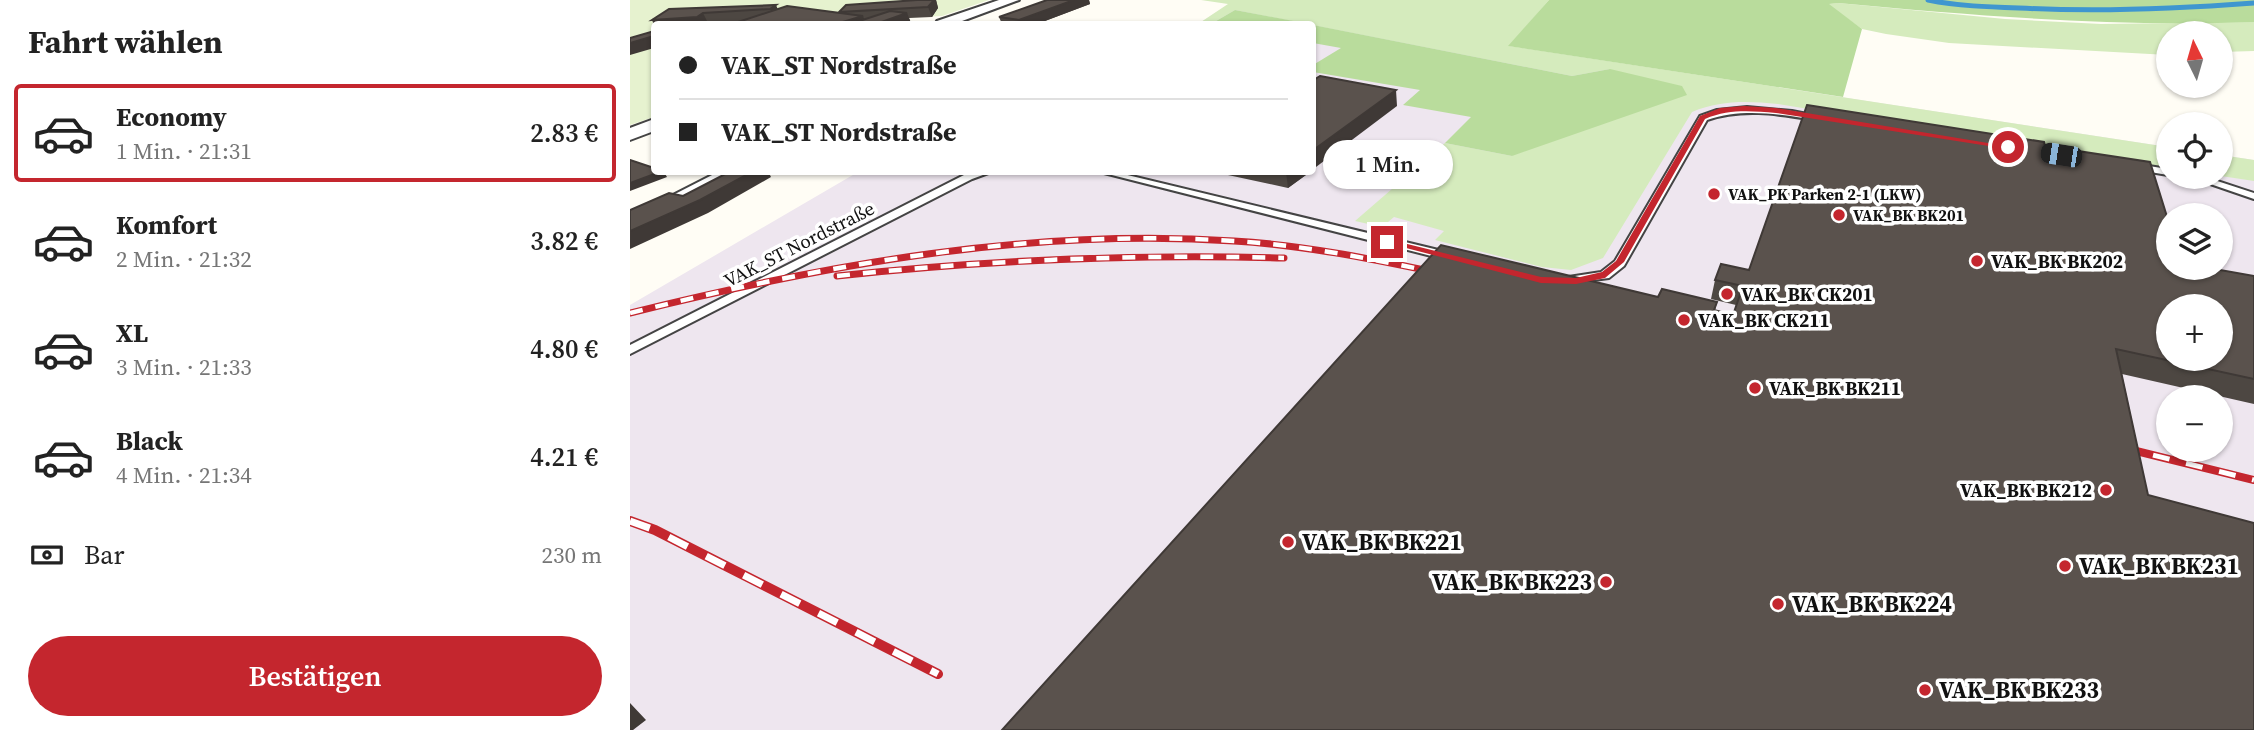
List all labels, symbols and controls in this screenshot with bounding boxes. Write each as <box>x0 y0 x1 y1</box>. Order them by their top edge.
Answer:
text: Fahrt wählen <box>28 20 223 64</box>
north arrow <box>2156 21 2233 98</box>
map controls <box>2156 21 2233 462</box>
text: VAK_ST Nordstraße <box>721 47 956 83</box>
text: Economy <box>116 99 227 135</box>
icon: car <box>32 102 95 165</box>
button: locate <box>2156 112 2233 189</box>
text: VAK_ST Nordstraße <box>721 114 956 150</box>
text: 2.83 € <box>530 115 598 151</box>
route start <box>1992 131 2024 163</box>
text: 1 Min. · 21:31 <box>116 135 252 167</box>
callout: 1 Min. <box>1322 140 1452 190</box>
car <box>2039 141 2084 169</box>
text: 1 Min. <box>1355 148 1421 180</box>
place label: VAK_PK Parken 2-1 (LKW) <box>1728 183 1921 205</box>
marker: VAK_PK Parken 2-1 (LKW) <box>1706 186 1722 202</box>
street label: VAK_ST Nordstraße <box>719 195 879 293</box>
button: layers <box>2156 203 2233 280</box>
place label: VAK_BK BK201 <box>1853 204 1964 226</box>
text: Komfort <box>116 207 217 243</box>
marker: VAK_BK BK201 <box>1831 207 1847 223</box>
icon: car <box>32 210 95 273</box>
text: 3.82 € <box>530 223 598 259</box>
route end <box>1371 226 1403 258</box>
text: 2 Min. · 21:32 <box>116 243 252 275</box>
place label: VAK_BK BK202 <box>1991 248 2123 274</box>
marker: VAK_BK BK202 <box>1969 253 1985 269</box>
place label: VAK_BK CK201 <box>1741 281 1873 307</box>
marker: VAK_BK CK201 <box>1719 286 1735 302</box>
button: + <box>2156 294 2233 371</box>
place label: VAK_BK CK211 <box>1698 307 1830 333</box>
marker: VAK_BK CK211 <box>1676 312 1692 328</box>
text: XL <box>116 315 148 351</box>
icon: car <box>32 318 95 381</box>
text: 4.80 € <box>530 331 598 367</box>
text: 3 Min. · 21:33 <box>116 351 252 383</box>
place label: VAK_BK BK211 <box>1769 375 1901 401</box>
marker: VAK_BK BK211 <box>1747 380 1763 396</box>
button: − <box>2156 385 2233 462</box>
text: Black <box>116 423 183 459</box>
icon: car <box>32 426 95 489</box>
text: 4.21 € <box>530 439 598 475</box>
text: 4 Min. · 21:34 <box>116 459 252 491</box>
place label: VAK_BK BK212 <box>1960 477 2092 503</box>
marker: VAK_BK BK212 <box>2098 482 2114 498</box>
place label: VAK_BK BK221 <box>1302 526 1462 558</box>
marker: VAK_BK BK221 <box>1280 534 1296 550</box>
icon: cash <box>28 536 66 574</box>
text: Bar <box>84 537 124 573</box>
text: 230 m <box>541 539 602 571</box>
place label: VAK_BK BK231 <box>2079 550 2239 582</box>
marker: VAK_BK BK231 <box>2057 558 2073 574</box>
place label: VAK_BK BK223 <box>1432 566 1592 598</box>
marker: VAK_BK BK223 <box>1598 574 1614 590</box>
place label: VAK_BK BK224 <box>1792 588 1952 620</box>
marker: VAK_BK BK224 <box>1770 596 1786 612</box>
button: Bestätigen <box>28 636 602 716</box>
place label: VAK_BK BK233 <box>1939 674 2099 706</box>
marker: VAK_BK BK233 <box>1917 682 1933 698</box>

